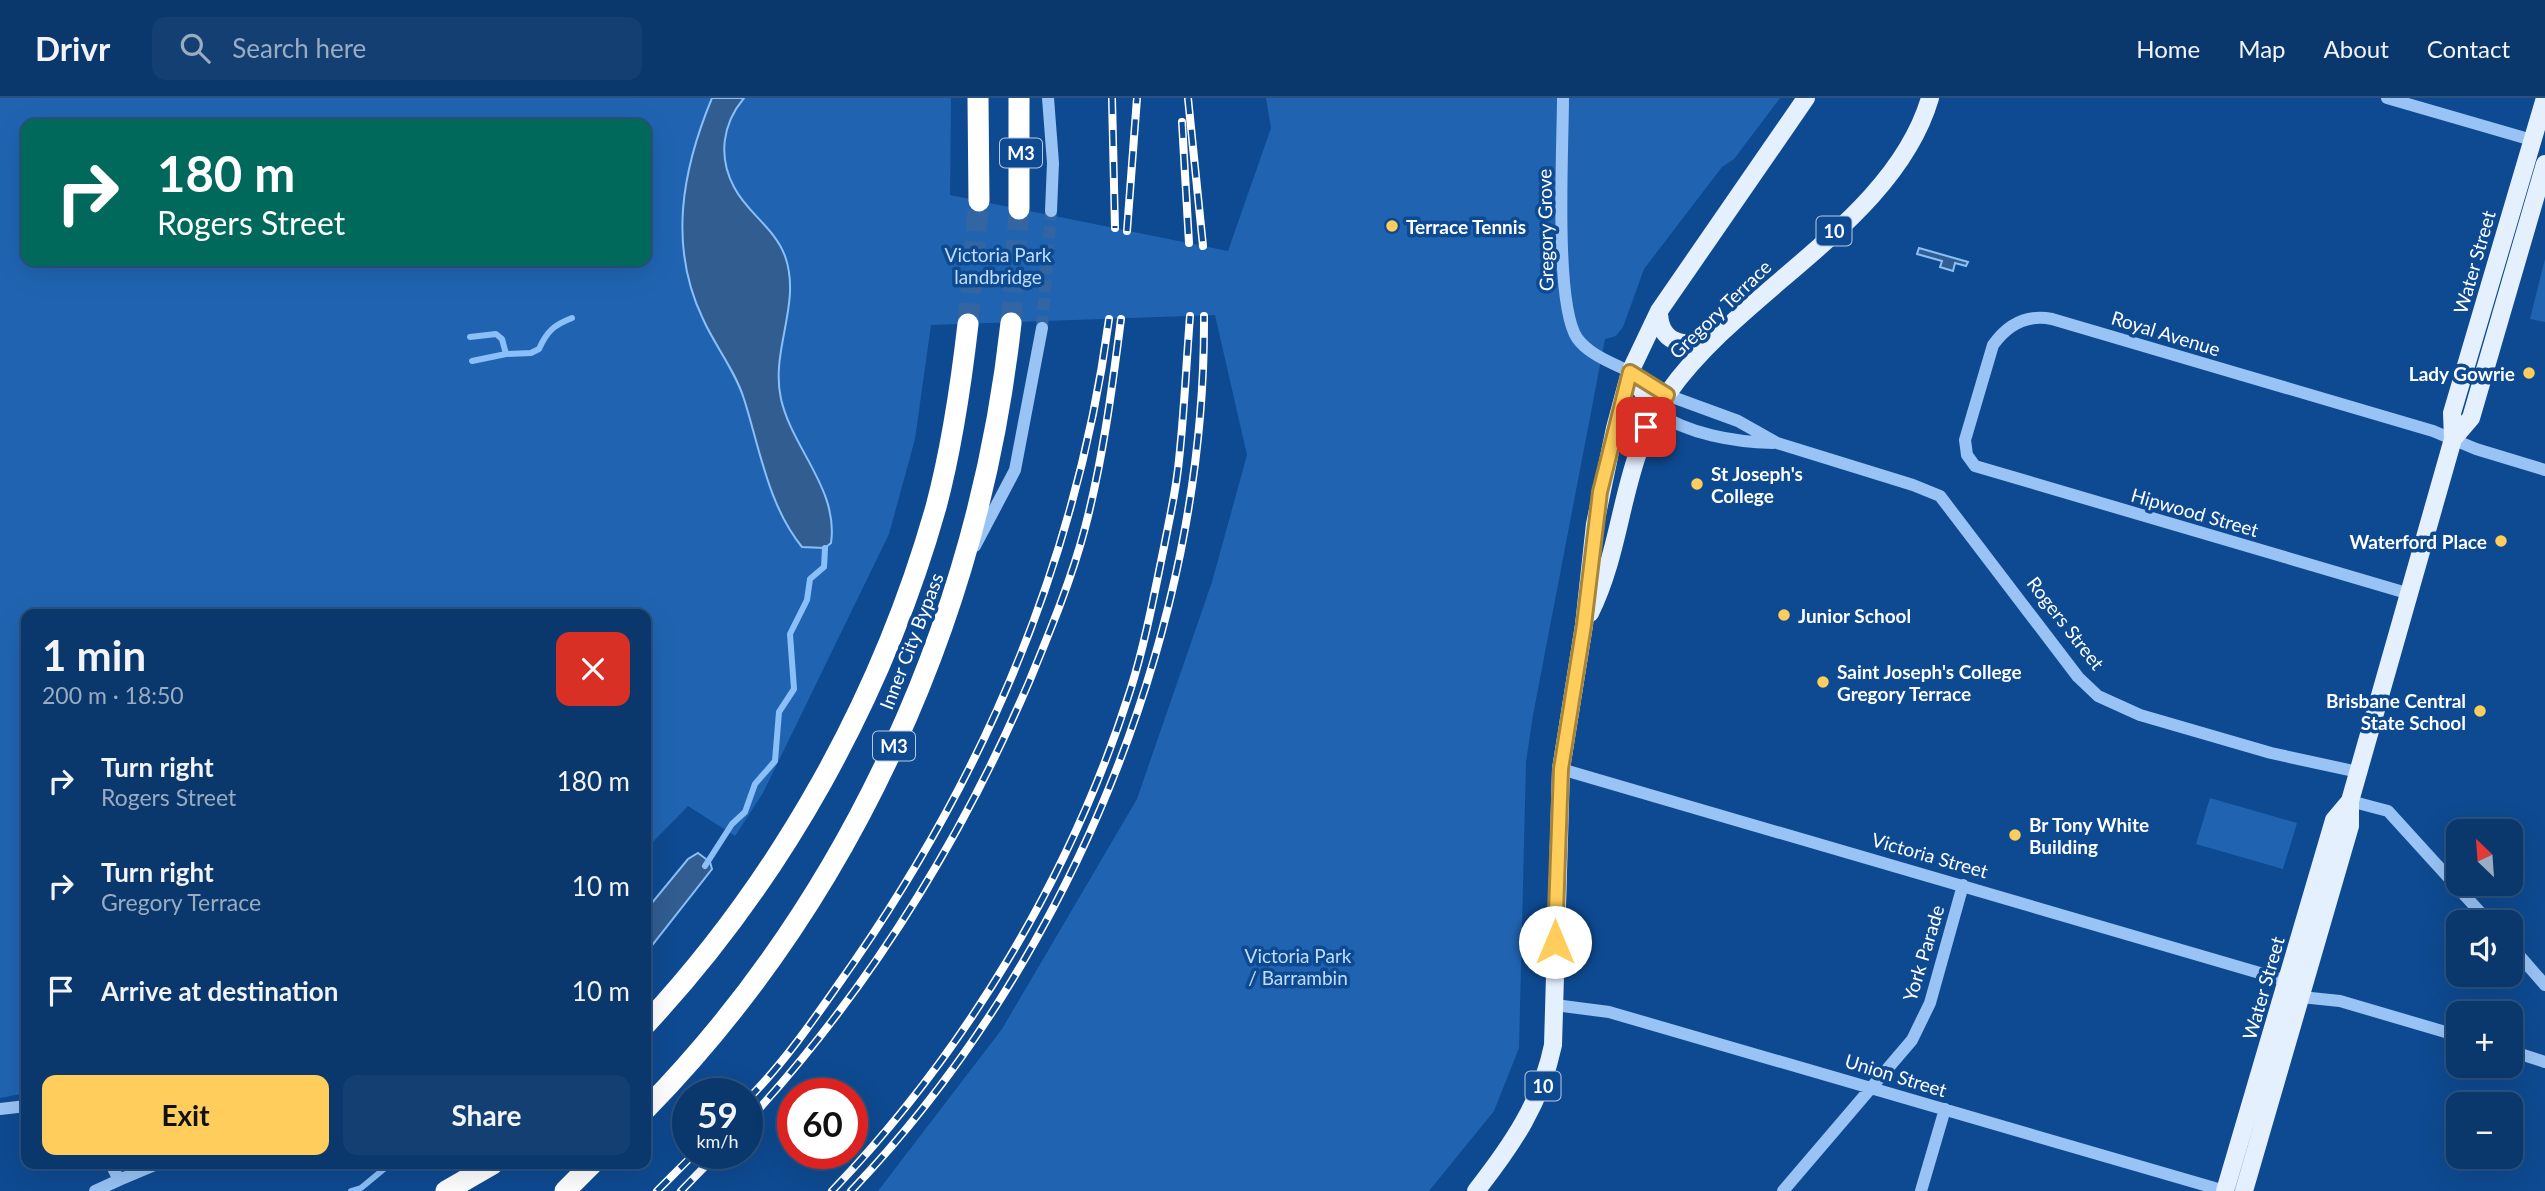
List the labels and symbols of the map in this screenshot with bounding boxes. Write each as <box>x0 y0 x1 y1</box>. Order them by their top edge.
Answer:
road number: M3 <box>1000 138 1042 168</box>
street label: Gregory Grove <box>1532 169 1558 291</box>
street label: Water Street <box>2448 208 2500 316</box>
place label: Terrace Tennis <box>1406 215 1526 238</box>
road number: 10 <box>1816 216 1852 246</box>
marker: Terrace Tennis <box>1384 218 1400 234</box>
park label: Victoria Park landbridge <box>945 243 1052 288</box>
street label: Gregory Terrace <box>1664 255 1776 363</box>
street label: Royal Avenue <box>2109 306 2223 360</box>
place label: Lady Gowrie <box>2409 362 2515 385</box>
marker: Lady Gowrie <box>2521 365 2537 381</box>
pin <box>1616 397 1676 457</box>
place label: St Joseph's College <box>1711 462 1803 507</box>
marker: St Joseph's College <box>1689 476 1705 492</box>
street label: Hipwood Street <box>2129 483 2261 541</box>
place label: Waterford Place <box>2350 530 2487 553</box>
marker: Waterford Place <box>2493 533 2509 549</box>
street label: Inner City Bypass <box>874 569 948 713</box>
street label: Rogers Street <box>2023 572 2110 674</box>
place label: Junior School <box>1798 604 1911 627</box>
marker: Junior School <box>1776 607 1792 623</box>
place label: Saint Joseph's College Gregory Terrace <box>1837 660 2022 705</box>
marker: Saint Joseph's College Gregory Terrace <box>1815 674 1831 690</box>
place label: Brisbane Central State School <box>2326 689 2466 734</box>
marker: Brisbane Central State School <box>2472 703 2488 719</box>
road number: M3 <box>873 732 915 760</box>
place label: Br Tony White Building <box>2029 813 2149 858</box>
north arrow <box>2446 819 2524 896</box>
street label: Victoria Street <box>1869 827 1991 883</box>
marker: Br Tony White Building <box>2007 827 2023 843</box>
street label: York Parade <box>1897 902 1949 1004</box>
position arrow <box>1518 905 1592 979</box>
street label: Water Street <box>2237 934 2289 1042</box>
park label: Victoria Park / Barrambin <box>1245 944 1352 989</box>
street label: Union Street <box>1842 1049 1950 1101</box>
road number: 10 <box>1526 1071 1560 1100</box>
speed limit sign: 60 <box>777 1078 868 1169</box>

